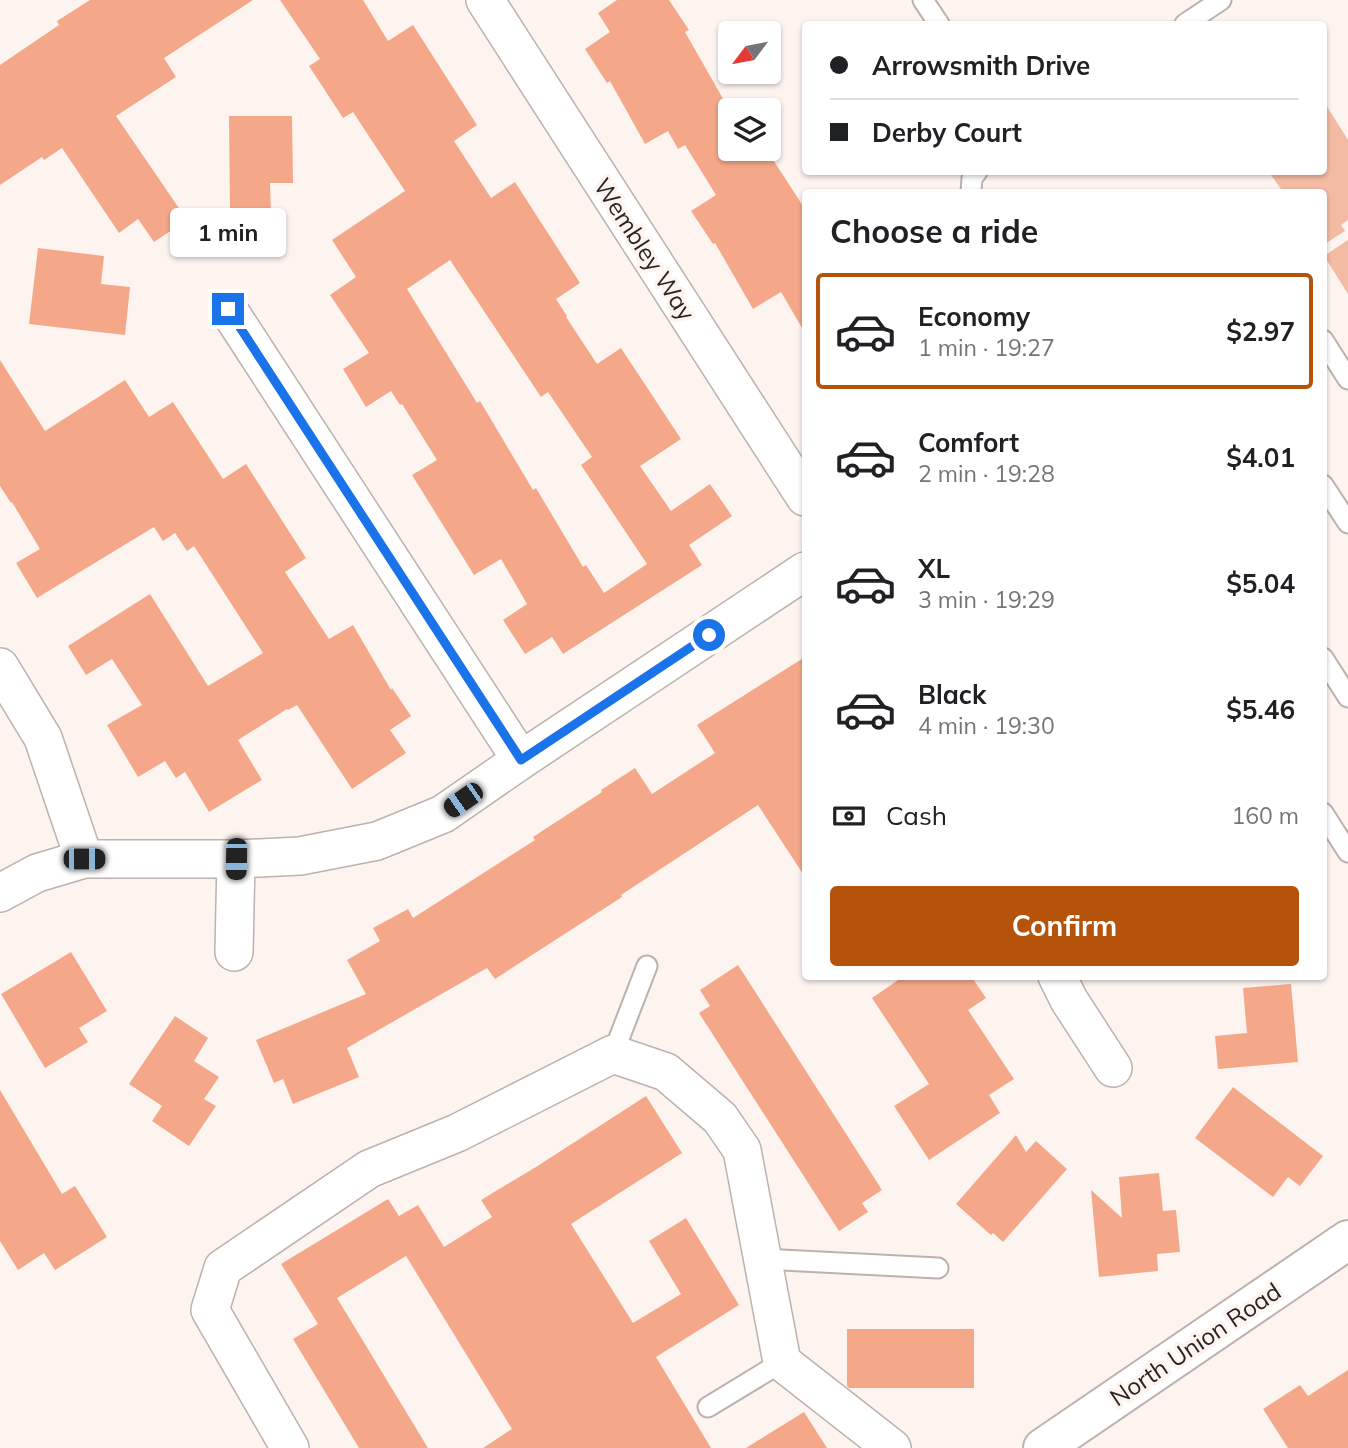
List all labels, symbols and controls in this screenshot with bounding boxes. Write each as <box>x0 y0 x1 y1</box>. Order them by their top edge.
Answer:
north arrow <box>718 21 780 84</box>
map controls <box>718 21 781 161</box>
text: Arrowsmith Drive <box>872 49 1090 82</box>
button: layers <box>718 98 781 161</box>
text: Derby Court <box>872 116 1022 149</box>
street label: Wembley Way <box>588 172 702 326</box>
callout: 1 min <box>170 208 286 256</box>
text: Choose a ride <box>830 211 1038 251</box>
text: 1 min <box>198 218 258 247</box>
route end <box>212 293 244 325</box>
icon: car <box>834 300 897 363</box>
text: Economy <box>918 300 1030 333</box>
text: $2.97 <box>1226 315 1295 348</box>
text: 1 min · 19:27 <box>918 333 1055 362</box>
icon: car <box>834 426 897 489</box>
text: Comfort <box>918 426 1019 459</box>
text: $4.01 <box>1226 441 1295 474</box>
text: 2 min · 19:28 <box>918 459 1055 488</box>
icon: car <box>834 552 897 615</box>
text: XL <box>918 552 950 585</box>
text: $5.04 <box>1226 567 1295 600</box>
text: 3 min · 19:29 <box>918 585 1055 614</box>
route start <box>693 619 725 651</box>
icon: car <box>834 678 897 741</box>
text: Black <box>918 678 986 711</box>
text: $5.46 <box>1226 693 1295 726</box>
text: 4 min · 19:30 <box>918 711 1055 740</box>
car <box>440 779 487 821</box>
icon: cash <box>830 797 868 835</box>
text: Cash <box>886 799 947 832</box>
text: 160 m <box>1231 801 1299 830</box>
car <box>226 838 247 880</box>
car <box>64 849 106 870</box>
button: Confirm <box>830 886 1299 966</box>
street label: North Union Road <box>1104 1276 1286 1412</box>

